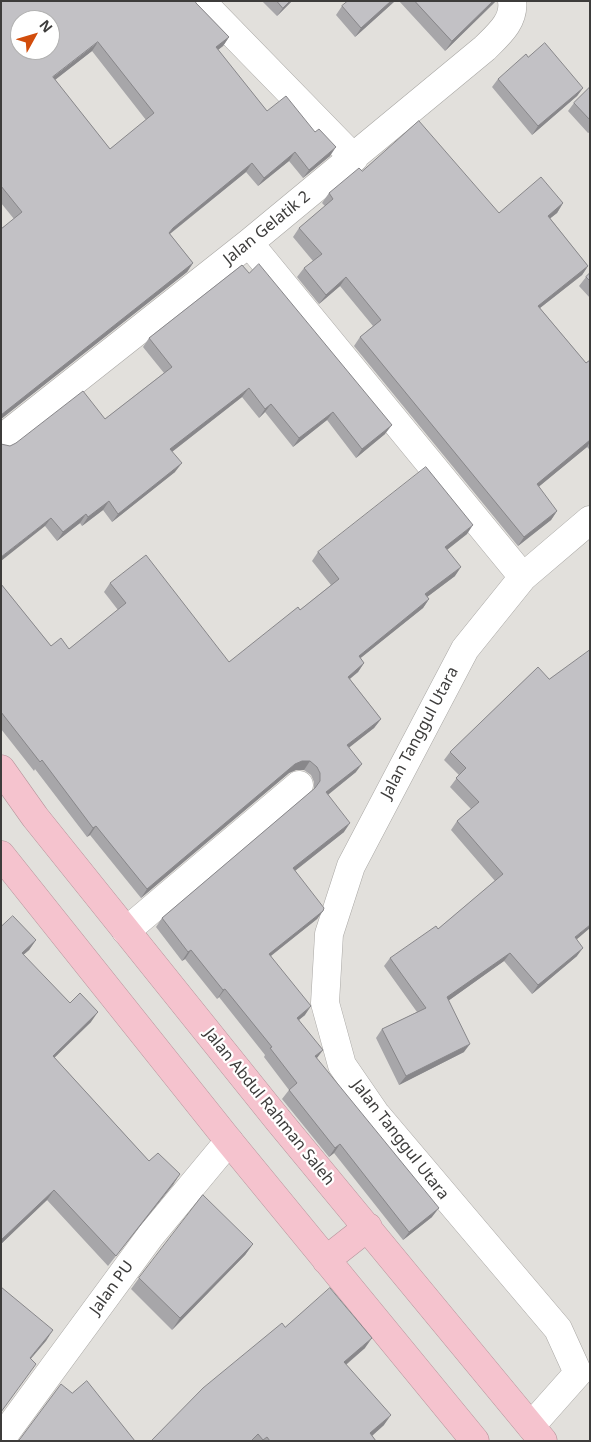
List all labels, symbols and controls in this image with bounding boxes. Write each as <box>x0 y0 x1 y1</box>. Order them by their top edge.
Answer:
north arrow <box>10 10 60 60</box>
text: N <box>35 15 57 36</box>
street label: Jalan Gelatik 2 <box>220 187 314 269</box>
street label: Jalan Tanggul Utara <box>377 664 463 802</box>
street label: Jalan Abdul Rahman Saleh <box>200 1025 338 1189</box>
street label: Jalan Tanggul Utara <box>347 1076 453 1204</box>
street label: Jalan PU <box>86 1257 138 1319</box>

